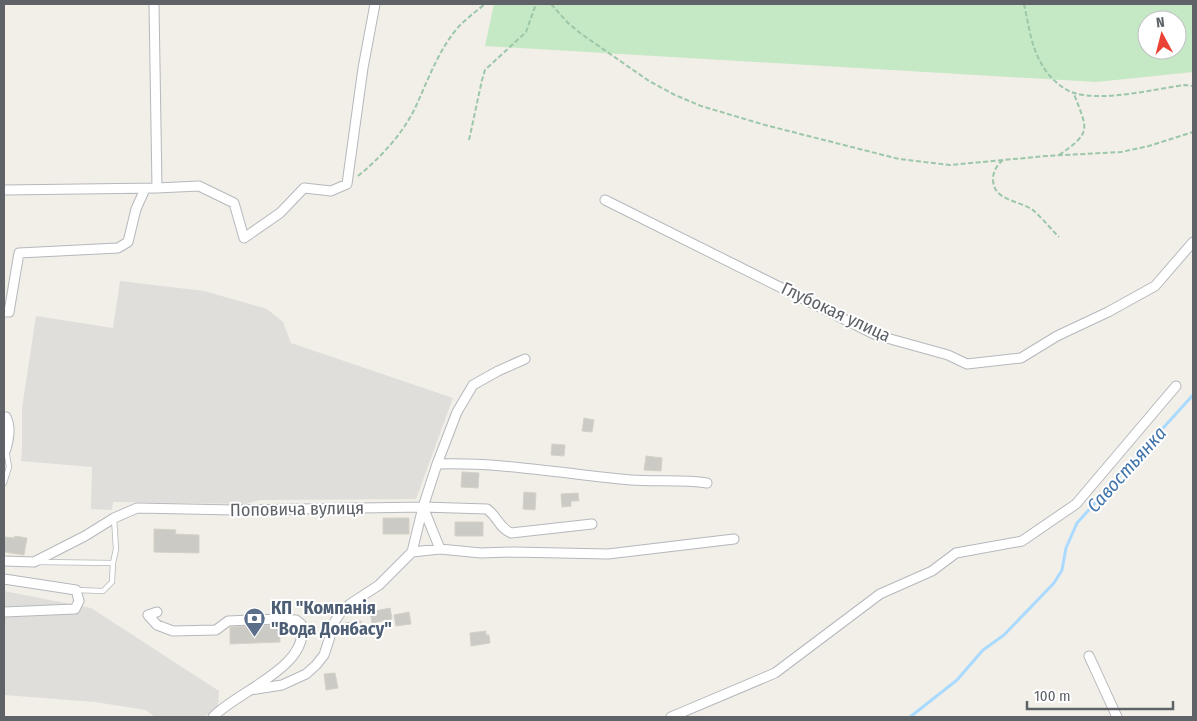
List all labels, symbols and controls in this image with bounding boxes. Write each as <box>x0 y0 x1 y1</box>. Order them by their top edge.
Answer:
north arrow <box>1137 10 1187 60</box>
text: N <box>1155 14 1166 32</box>
street label: Глубокая улица <box>778 277 894 347</box>
water label: Савостьянка <box>1082 422 1171 517</box>
street label: Поповича вулиця <box>230 497 364 521</box>
place label: КП "Компанія "Вода Донбасу" <box>271 597 392 640</box>
bank icon: КП "Компанія "Вода Донбасу" <box>243 606 267 637</box>
scale bar <box>1027 678 1173 710</box>
text: 100 m <box>1034 687 1071 705</box>

